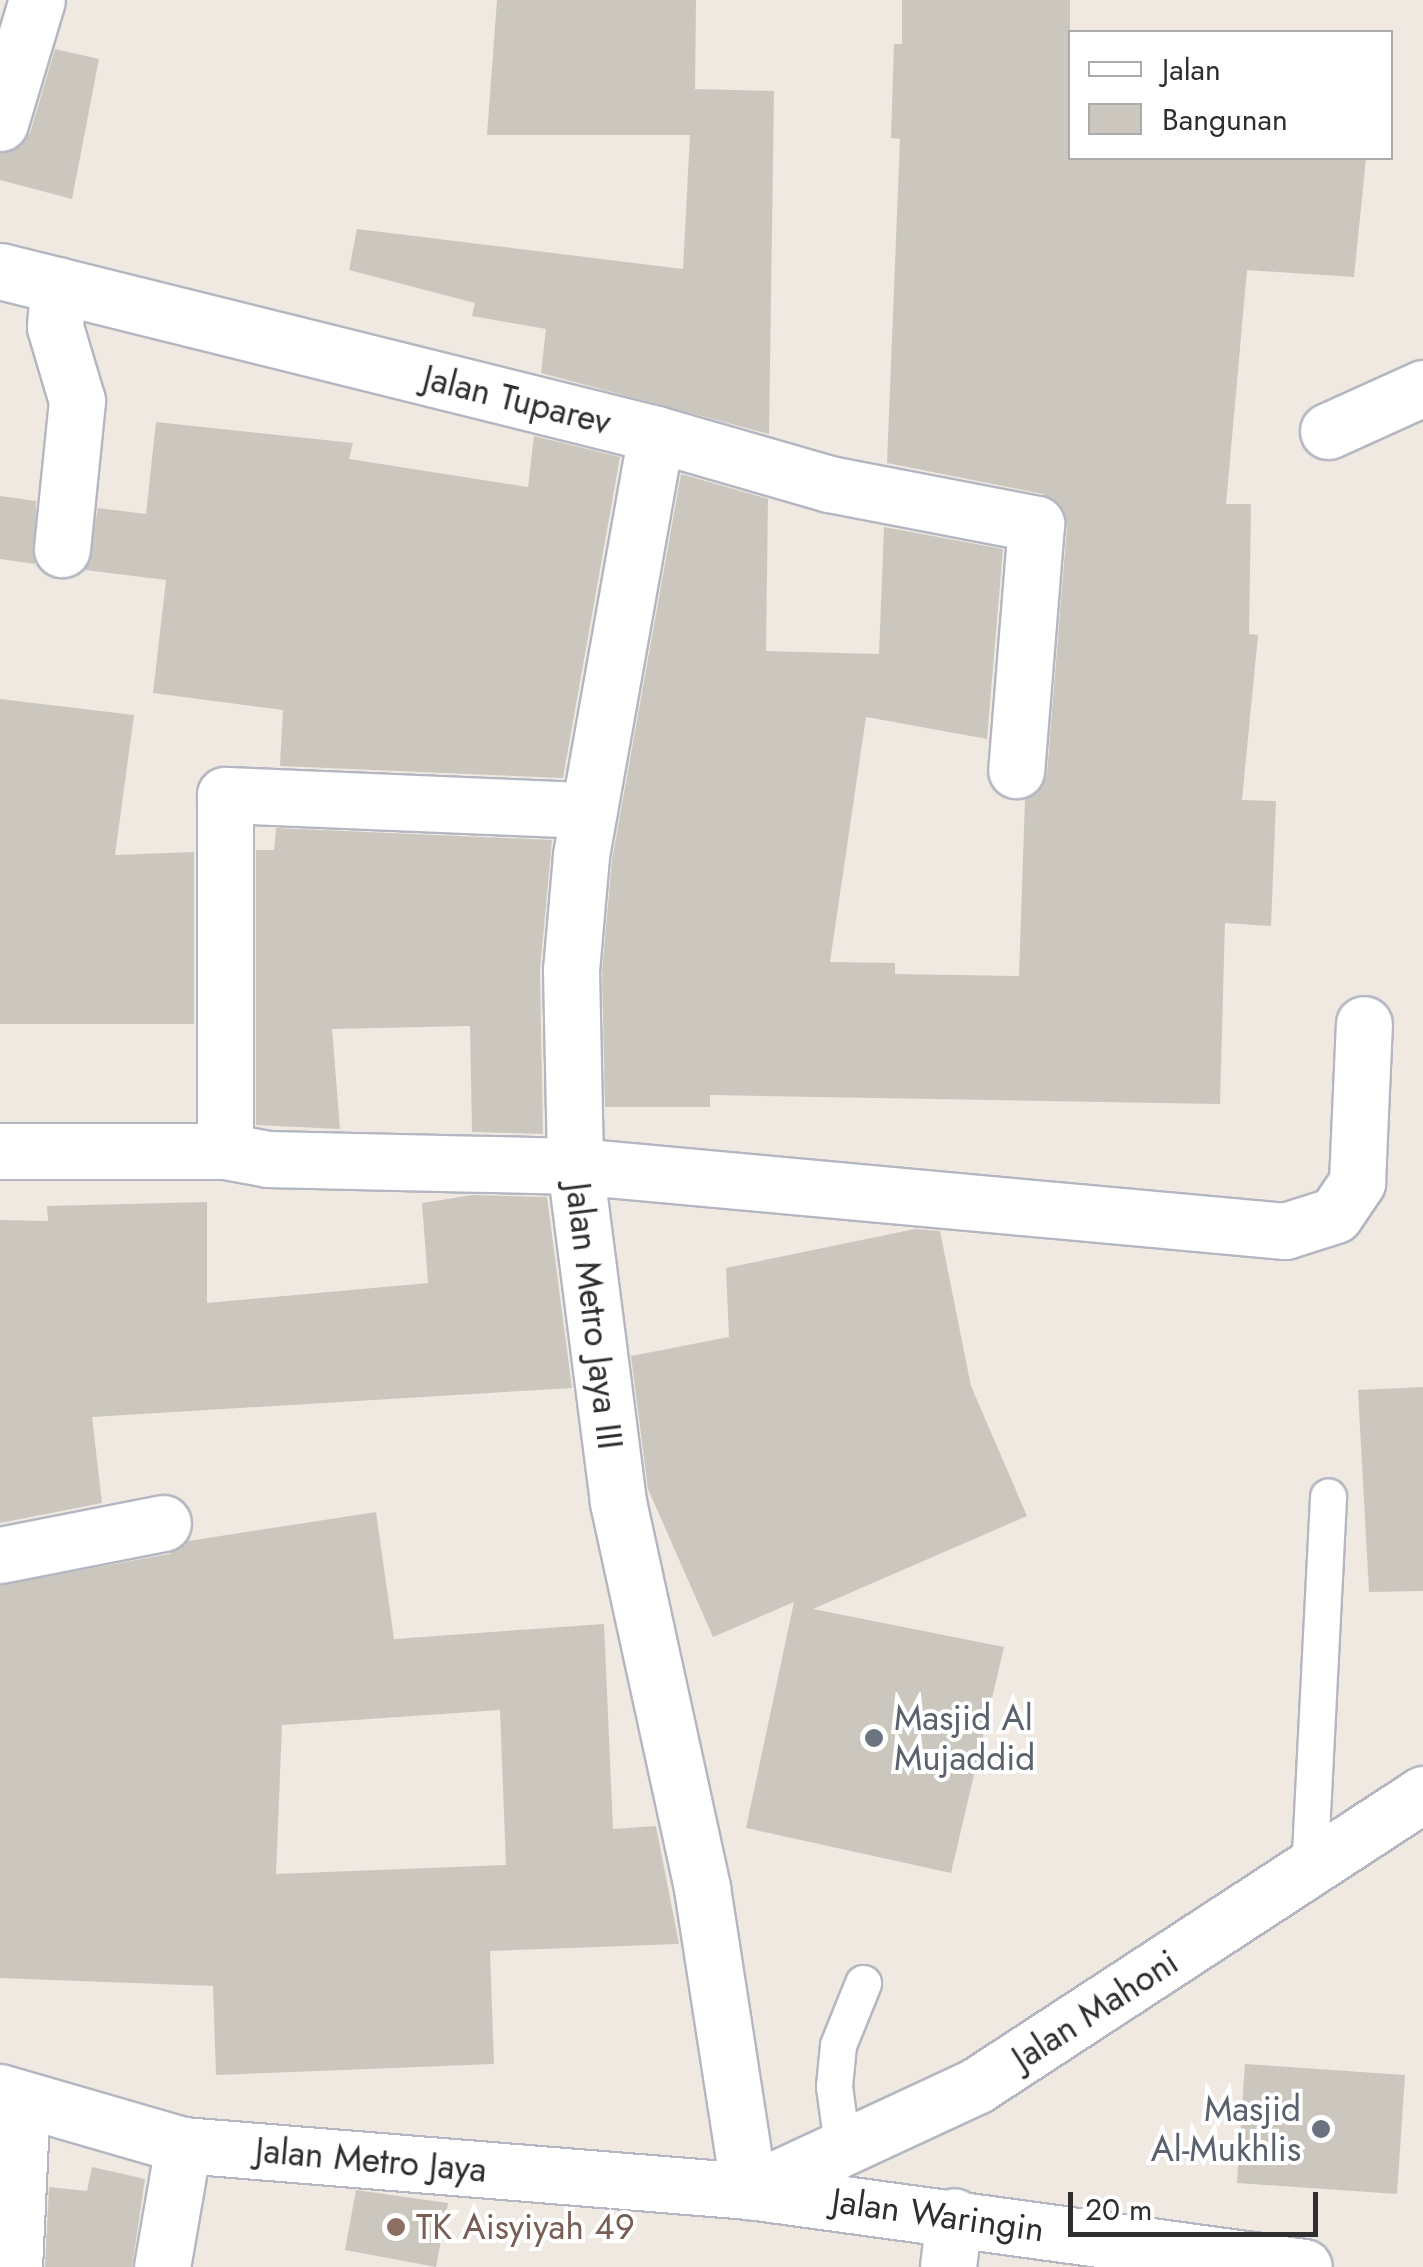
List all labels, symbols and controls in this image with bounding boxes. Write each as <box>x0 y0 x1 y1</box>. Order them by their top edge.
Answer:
legend <box>1068 30 1393 160</box>
text: Jalan <box>1162 48 1221 91</box>
text: Bangunan <box>1162 98 1288 141</box>
street label: Jalan Tuparev <box>419 356 615 444</box>
street label: Jalan Metro Jaya III <box>557 1180 631 1452</box>
place label: Masjid Al Mujaddid <box>894 1697 1035 1779</box>
marker: Masjid Al Mujaddid <box>863 1727 885 1749</box>
street label: Jalan Mahoni <box>1004 1941 1186 2079</box>
place label: Masjid Al-Mukhlis <box>1151 2088 1301 2170</box>
marker: Masjid Al-Mukhlis <box>1310 2118 1332 2140</box>
street label: Jalan Metro Jaya <box>254 2129 488 2191</box>
scale bar <box>1073 2172 1323 2234</box>
street label: Jalan Waringin <box>829 2179 1047 2251</box>
text: 20 m <box>1085 2188 1152 2231</box>
place label: TK Aisyiyah 49 <box>416 2206 635 2248</box>
marker: TK Aisyiyah 49 <box>385 2216 407 2238</box>

